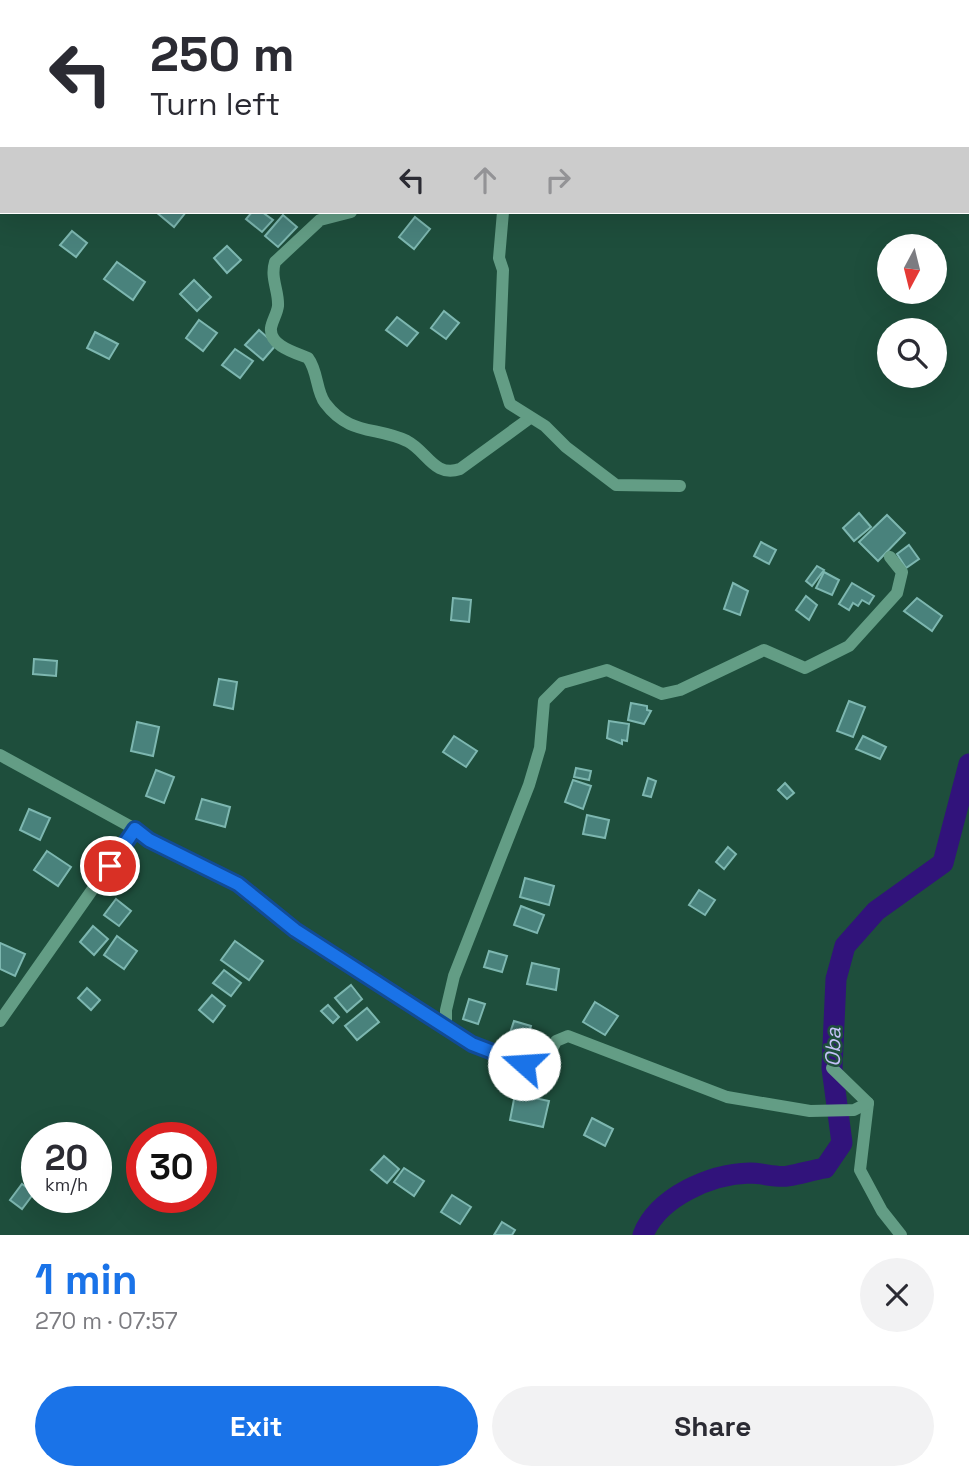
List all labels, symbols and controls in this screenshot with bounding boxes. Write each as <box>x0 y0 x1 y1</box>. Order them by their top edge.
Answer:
text: 250 m <box>150 23 295 85</box>
icon: left <box>35 28 126 119</box>
text: Turn left <box>150 84 280 124</box>
icon: left <box>393 161 431 199</box>
icon: ahead <box>466 161 504 199</box>
icon: right <box>539 161 577 199</box>
north arrow <box>877 234 947 304</box>
map controls <box>877 234 947 388</box>
button: search <box>877 318 947 388</box>
pin <box>80 836 140 896</box>
icon: arrive <box>91 847 129 885</box>
water label: Oba <box>819 1026 846 1067</box>
position arrow <box>487 1027 561 1101</box>
speed limit sign: 30 <box>126 1122 217 1213</box>
text: 20 <box>45 1136 88 1180</box>
text: km/h <box>45 1173 88 1196</box>
text: 1 min <box>35 1253 138 1306</box>
button: close <box>860 1258 934 1332</box>
text: 270 m · 07:57 <box>35 1306 178 1336</box>
button: Exit <box>35 1386 478 1466</box>
button: Share <box>492 1386 934 1466</box>

